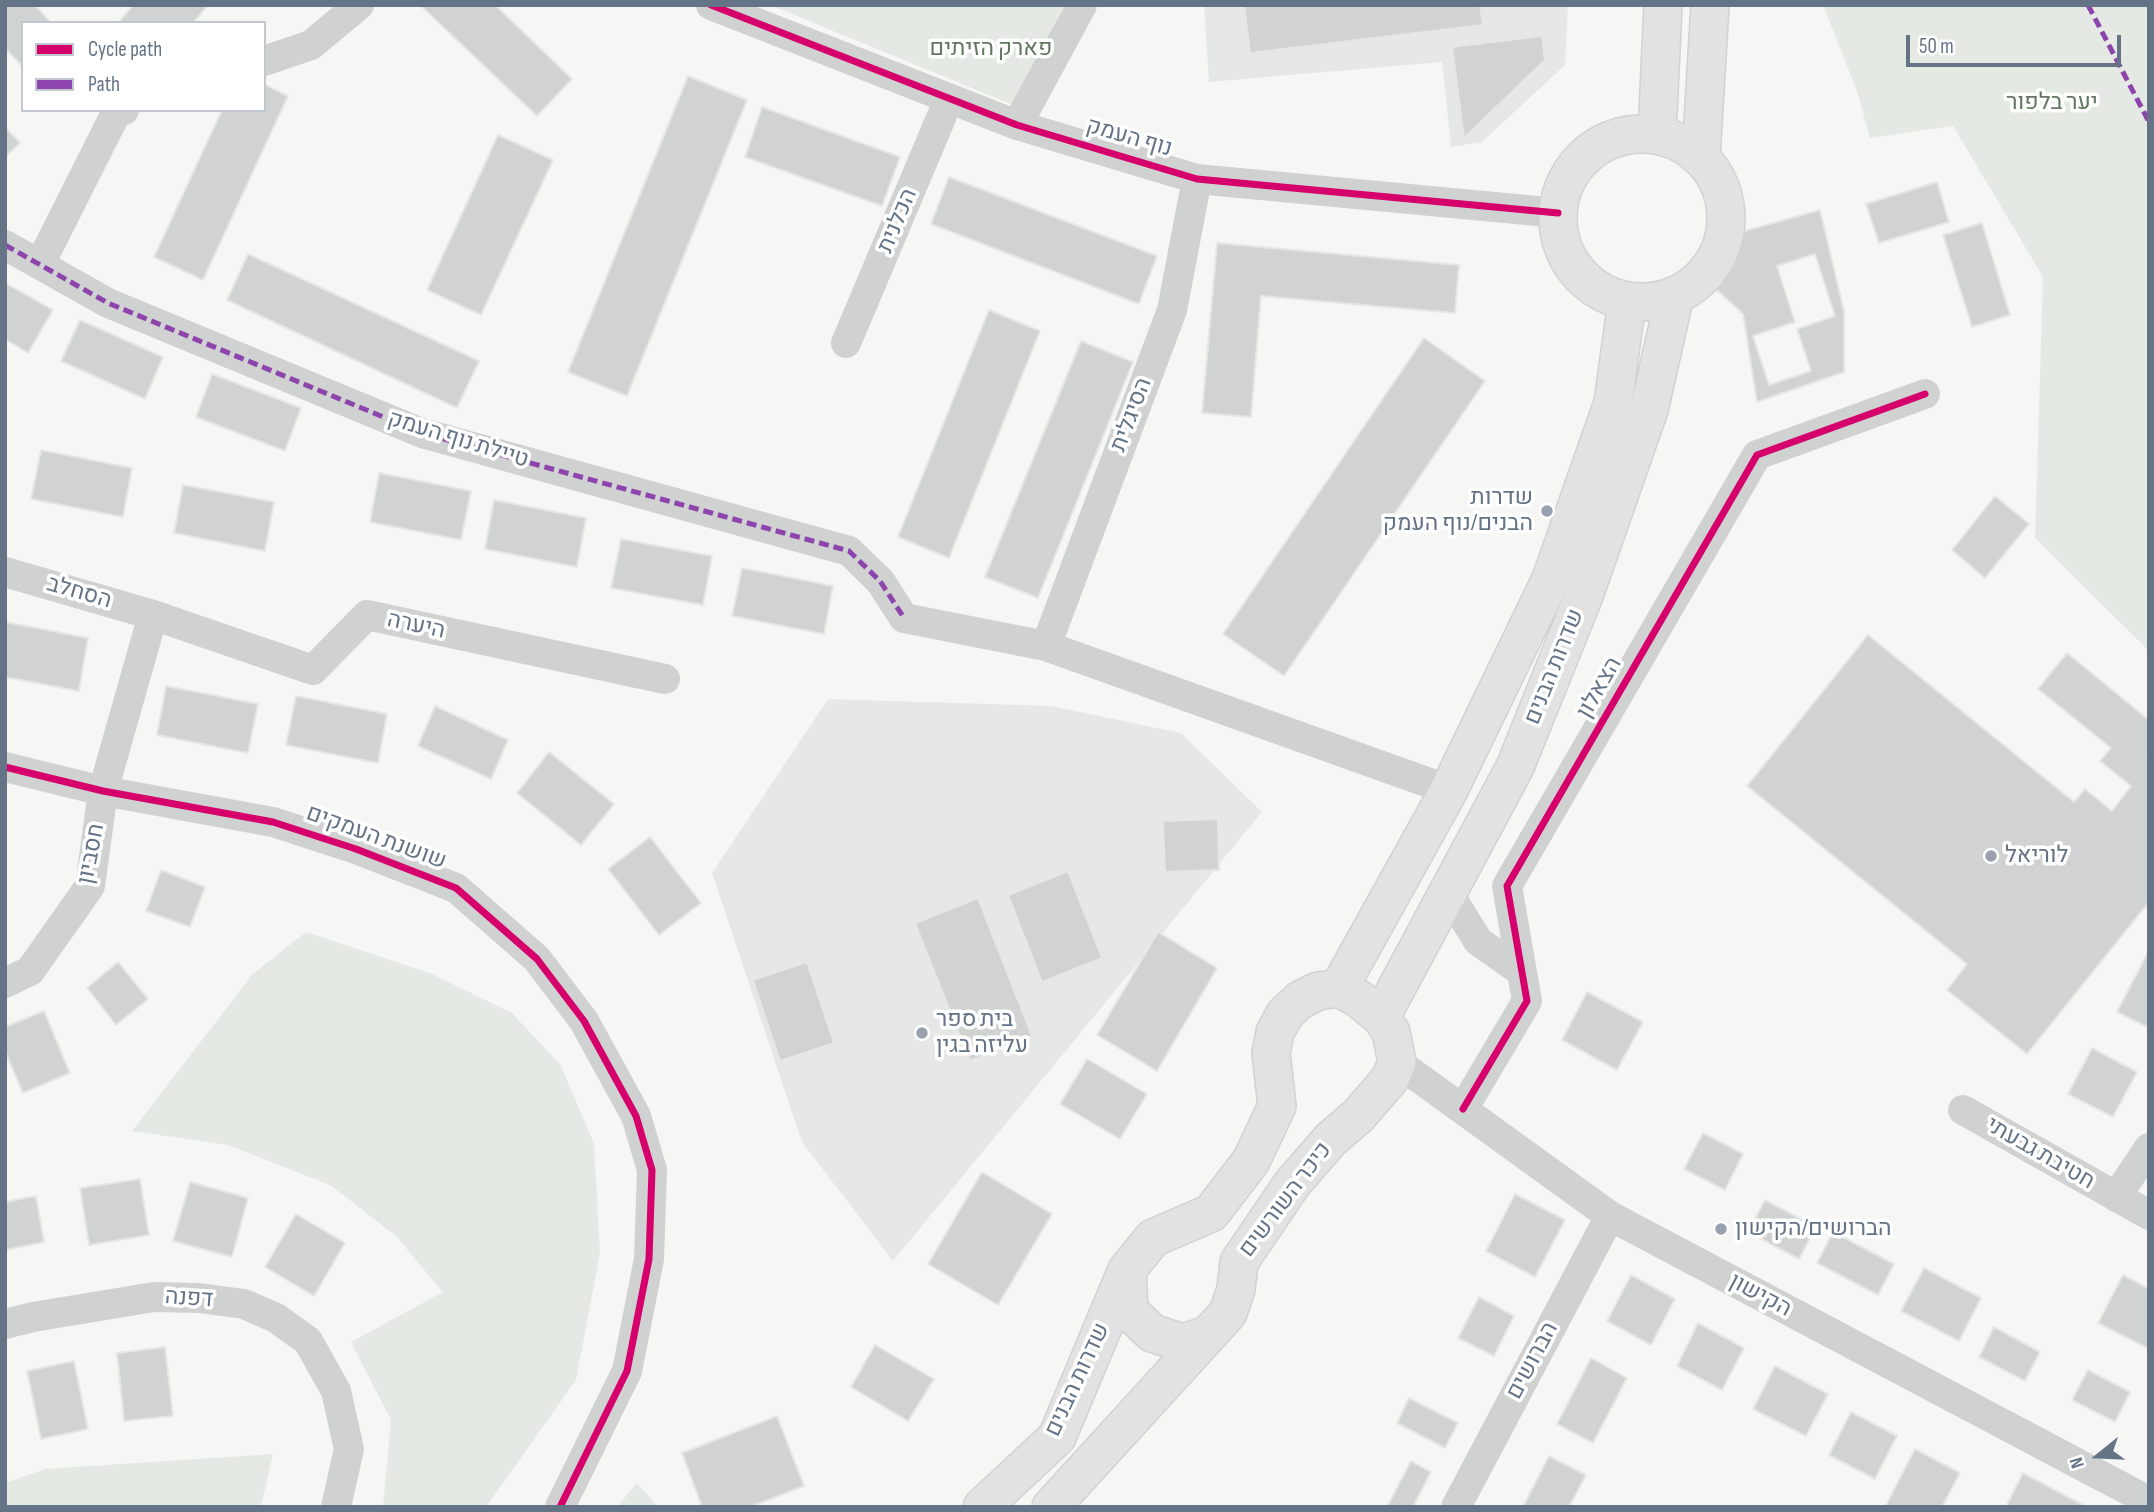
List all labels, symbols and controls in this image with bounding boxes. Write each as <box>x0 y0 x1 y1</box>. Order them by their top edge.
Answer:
legend <box>21 21 266 112</box>
scale bar <box>1909 21 2124 65</box>
text: 50 m <box>1919 34 1954 59</box>
park label: פארק הזיתים <box>930 35 1052 63</box>
text: Cycle path <box>88 37 162 62</box>
text: Path <box>88 72 120 97</box>
park label: יער בלפור <box>2006 89 2098 117</box>
street label: נוף העמק <box>1083 113 1175 163</box>
street label: הכלנית <box>872 185 924 257</box>
street label: הסיגלית <box>1105 374 1159 456</box>
street label: טיילת נוף העמק <box>384 405 532 475</box>
place label: שדרות הבנים/נוף העמק <box>1383 484 1533 538</box>
marker: שדרות הבנים/נוף העמק <box>1539 503 1555 519</box>
street label: הסחלב <box>43 571 115 615</box>
street label: שדרות הבנים <box>1519 605 1591 729</box>
street label: היערה <box>384 606 448 646</box>
street label: הצאלון <box>1572 652 1628 724</box>
street label: שושנת העמקים <box>302 800 450 876</box>
street label: חסביון <box>73 821 111 887</box>
place label: לוריאל <box>2005 842 2068 870</box>
marker: לוריאל <box>1983 848 1999 864</box>
place label: בית ספר עליזה בגין <box>936 1006 1028 1060</box>
marker: בית ספר עליזה בגין <box>914 1025 930 1041</box>
street label: חטיבת גבעתי <box>1981 1112 2099 1196</box>
street label: כיכר השורשים <box>1234 1137 1338 1263</box>
place label: הברושים/הקישון <box>1735 1215 1892 1243</box>
marker: הברושים/הקישון <box>1713 1221 1729 1237</box>
street label: הקישון <box>1724 1268 1796 1324</box>
street label: דפנה <box>164 1284 214 1314</box>
street label: הברושים <box>1501 1318 1565 1404</box>
street label: שדרות הבנים <box>1040 1319 1116 1441</box>
north arrow <box>2063 1421 2133 1491</box>
text: N <box>2065 1454 2090 1471</box>

